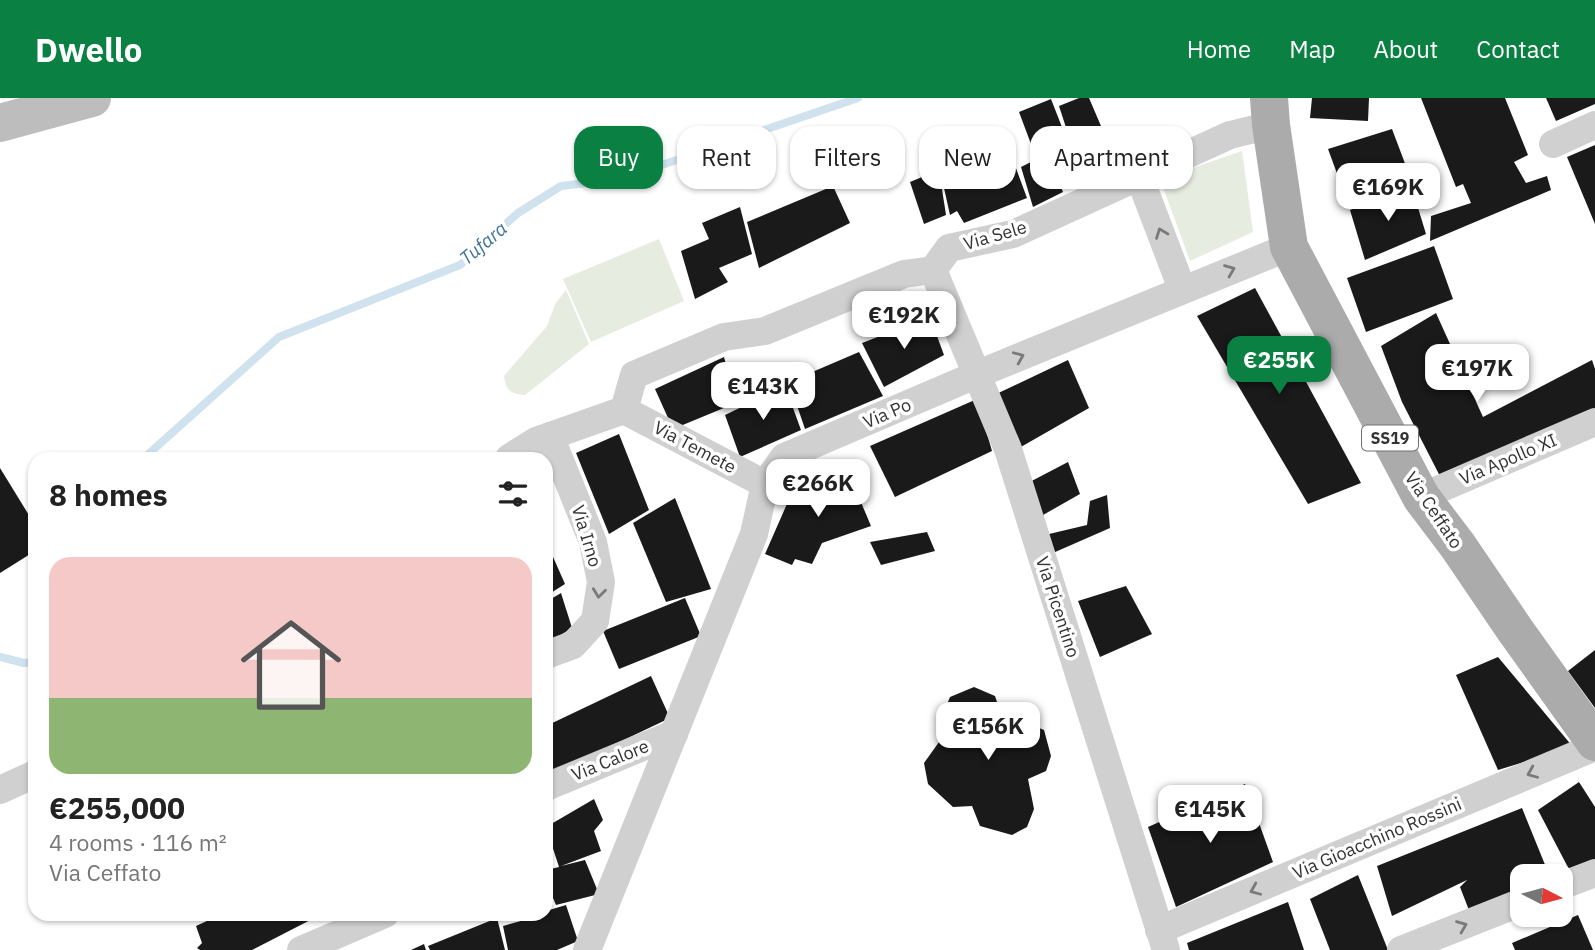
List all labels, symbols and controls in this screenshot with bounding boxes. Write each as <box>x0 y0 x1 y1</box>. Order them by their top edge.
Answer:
text: Dwello <box>35 28 142 71</box>
text: Home <box>1187 33 1251 65</box>
text: Map <box>1289 33 1335 65</box>
text: About <box>1373 33 1438 65</box>
text: Contact <box>1476 33 1560 65</box>
chip: Buy <box>574 126 663 189</box>
chip: Rent <box>677 126 776 189</box>
chip: Filters <box>790 126 905 189</box>
chip: New <box>919 126 1016 189</box>
chip: Apartment <box>1030 126 1193 189</box>
pin: €169K <box>1339 164 1437 223</box>
text: €169K <box>1352 171 1424 201</box>
street label: Via Sele <box>961 215 1029 255</box>
water label: Tufara <box>454 216 512 270</box>
one-way arrow <box>1155 227 1169 239</box>
one-way arrow <box>1223 265 1235 279</box>
pin: €192K <box>855 292 953 351</box>
text: €192K <box>868 299 940 329</box>
pin: €255K <box>1230 336 1328 396</box>
text: €255K <box>1243 344 1315 374</box>
pin: €197K <box>1428 344 1526 404</box>
one-way arrow <box>1012 351 1025 365</box>
text: €197K <box>1441 352 1513 382</box>
pin: €143K <box>714 362 812 422</box>
text: €143K <box>727 370 799 400</box>
street label: Via Po <box>860 393 914 433</box>
street label: Via Temete <box>650 416 740 478</box>
road number: SS19 <box>1362 426 1418 450</box>
street label: Via Apollo XI <box>1456 428 1560 490</box>
pin: €266K <box>769 460 867 519</box>
text: €266K <box>782 467 854 497</box>
street label: Via Ceffato <box>1400 467 1468 553</box>
text: 8 homes <box>49 475 168 514</box>
icon: filters <box>494 475 532 513</box>
street label: Via Irno <box>567 502 607 570</box>
street label: Via Picentino <box>1031 554 1085 660</box>
one-way arrow <box>591 587 606 599</box>
icon: home <box>228 602 354 728</box>
pin: €156K <box>939 702 1037 762</box>
text: €156K <box>952 710 1024 740</box>
street label: Via Calore <box>568 734 652 786</box>
one-way arrow <box>1527 765 1539 779</box>
pin: €145K <box>1161 786 1259 845</box>
text: €255,000 <box>49 788 185 827</box>
street label: Via Gioacchino Rossini <box>1289 792 1465 884</box>
text: €145K <box>1174 793 1246 823</box>
text: 4 rooms · 116 m² <box>49 827 227 857</box>
text: Via Ceffato <box>49 857 161 887</box>
north arrow <box>1510 864 1573 928</box>
map controls <box>1510 864 1573 927</box>
one-way arrow <box>1249 881 1261 895</box>
one-way arrow <box>1455 920 1467 934</box>

